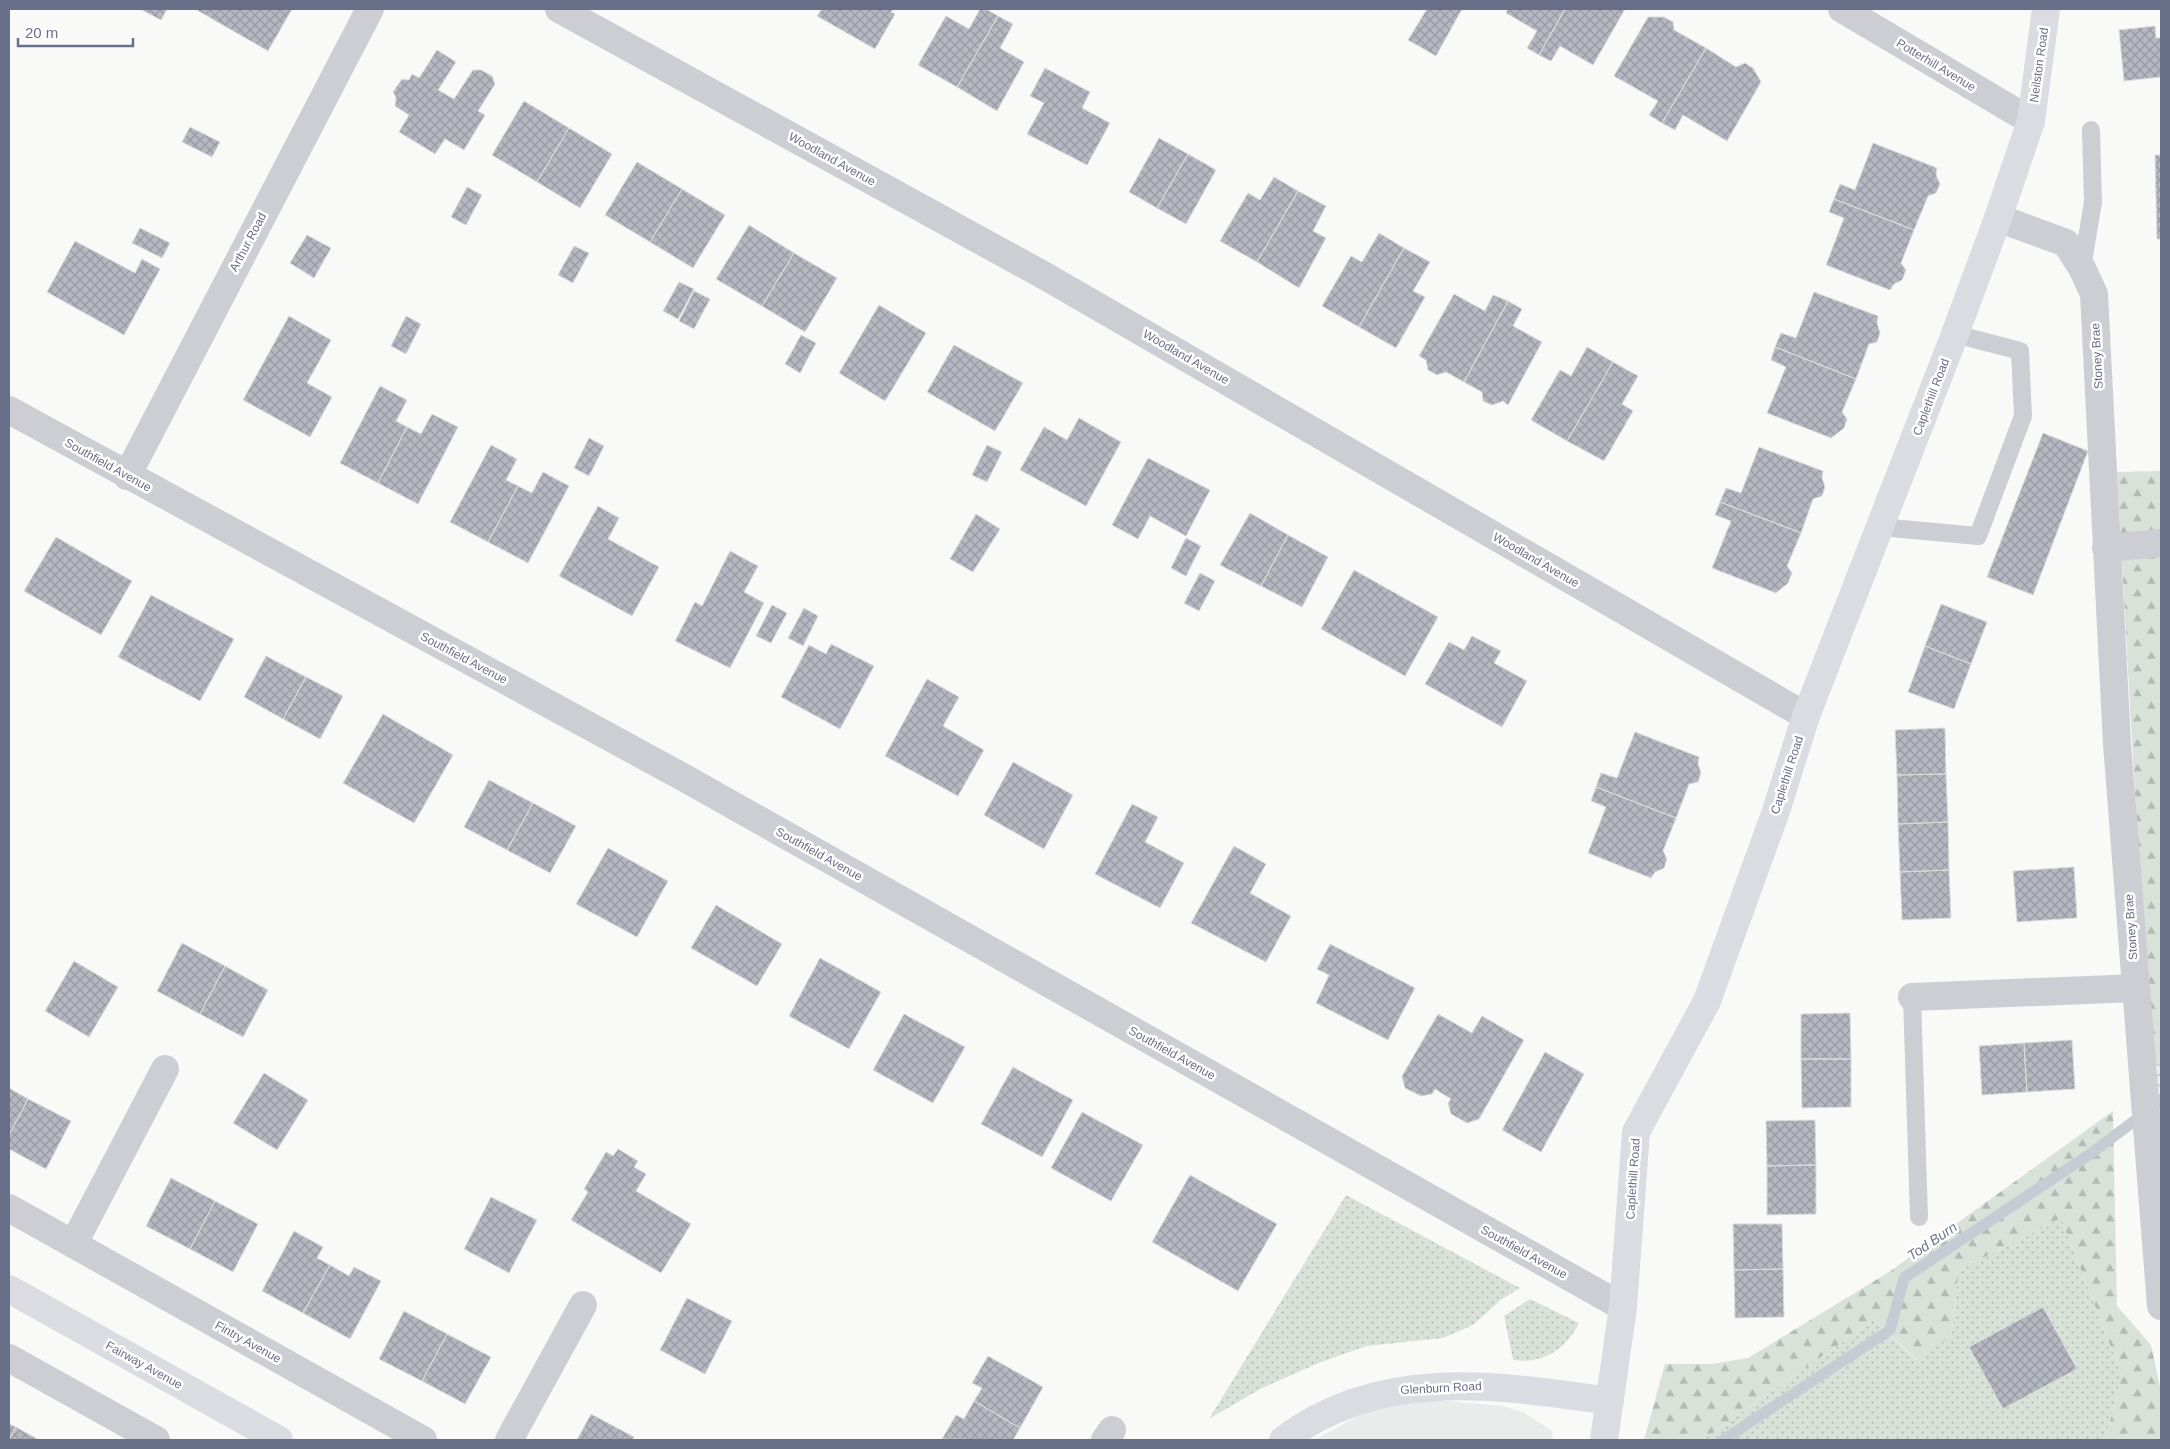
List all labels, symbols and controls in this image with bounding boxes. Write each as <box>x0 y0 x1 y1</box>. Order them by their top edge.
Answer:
scale bar <box>18 15 132 47</box>
text: 20 m <box>25 24 58 41</box>
street label: Neilston Road <box>2027 27 2051 103</box>
street label: Potterhill Avenue <box>1894 36 1978 94</box>
street label: Woodland Avenue <box>786 129 878 189</box>
street label: Arthur Road <box>227 210 269 274</box>
street label: Stoney Brae <box>2088 322 2106 389</box>
street label: Woodland Avenue <box>1141 327 1232 387</box>
street label: Caplethill Road <box>1910 356 1952 438</box>
street label: Southfield Avenue <box>62 435 154 495</box>
street label: Woodland Avenue <box>1491 530 1582 590</box>
street label: Southfield Avenue <box>418 629 510 687</box>
street label: Caplethill Road <box>1768 734 1806 816</box>
street label: Southfield Avenue <box>773 824 865 884</box>
street label: Stoney Brae <box>2122 893 2140 960</box>
street label: Southfield Avenue <box>1126 1023 1218 1083</box>
street label: Caplethill Road <box>1623 1138 1643 1220</box>
water label: Tod Burn <box>1904 1219 1960 1263</box>
street label: Southfield Avenue <box>1478 1222 1570 1282</box>
street label: Fintry Avenue <box>213 1318 284 1366</box>
street label: Fairway Avenue <box>103 1338 185 1392</box>
street label: Glenburn Road <box>1400 1379 1482 1397</box>

